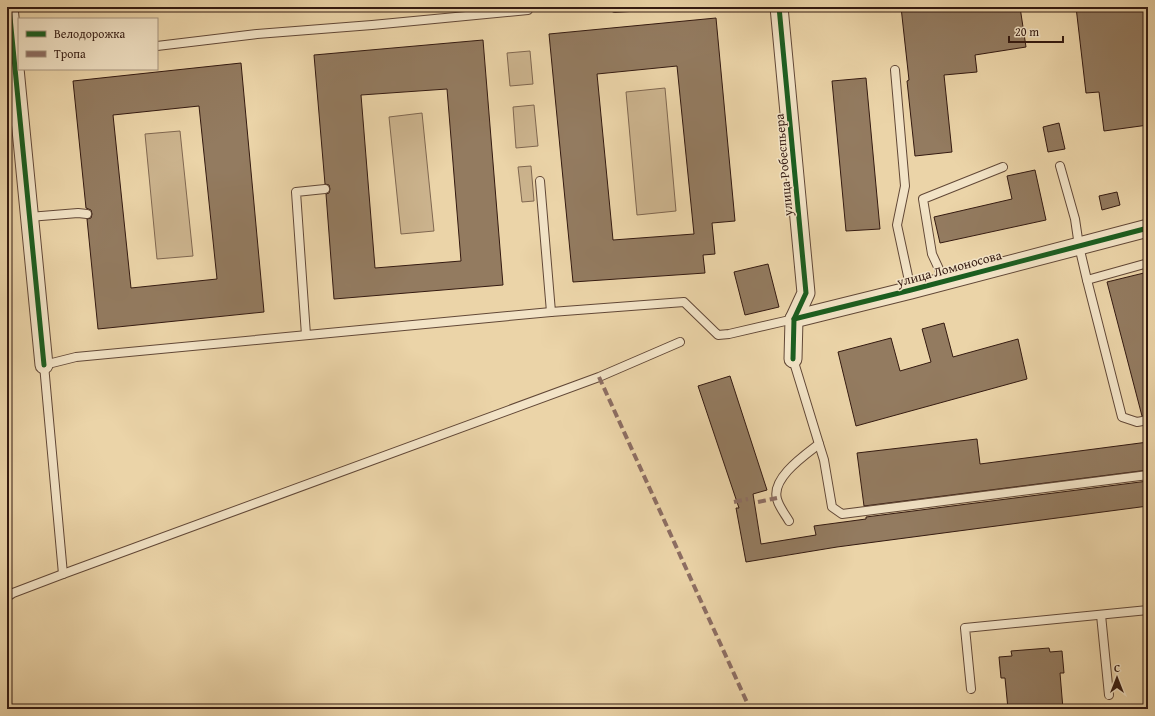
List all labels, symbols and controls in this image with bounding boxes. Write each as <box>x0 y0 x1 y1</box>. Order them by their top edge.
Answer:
legend <box>18 18 158 70</box>
scale bar <box>1009 18 1063 44</box>
text: 20 m <box>1015 23 1039 40</box>
text: Велодорожка <box>54 25 125 42</box>
text: Тропа <box>54 45 86 62</box>
street label: улица Робеспьера <box>769 112 798 218</box>
street label: улица Ломоносова <box>894 245 1004 292</box>
north arrow <box>1097 658 1137 698</box>
text: С <box>1114 660 1120 676</box>

